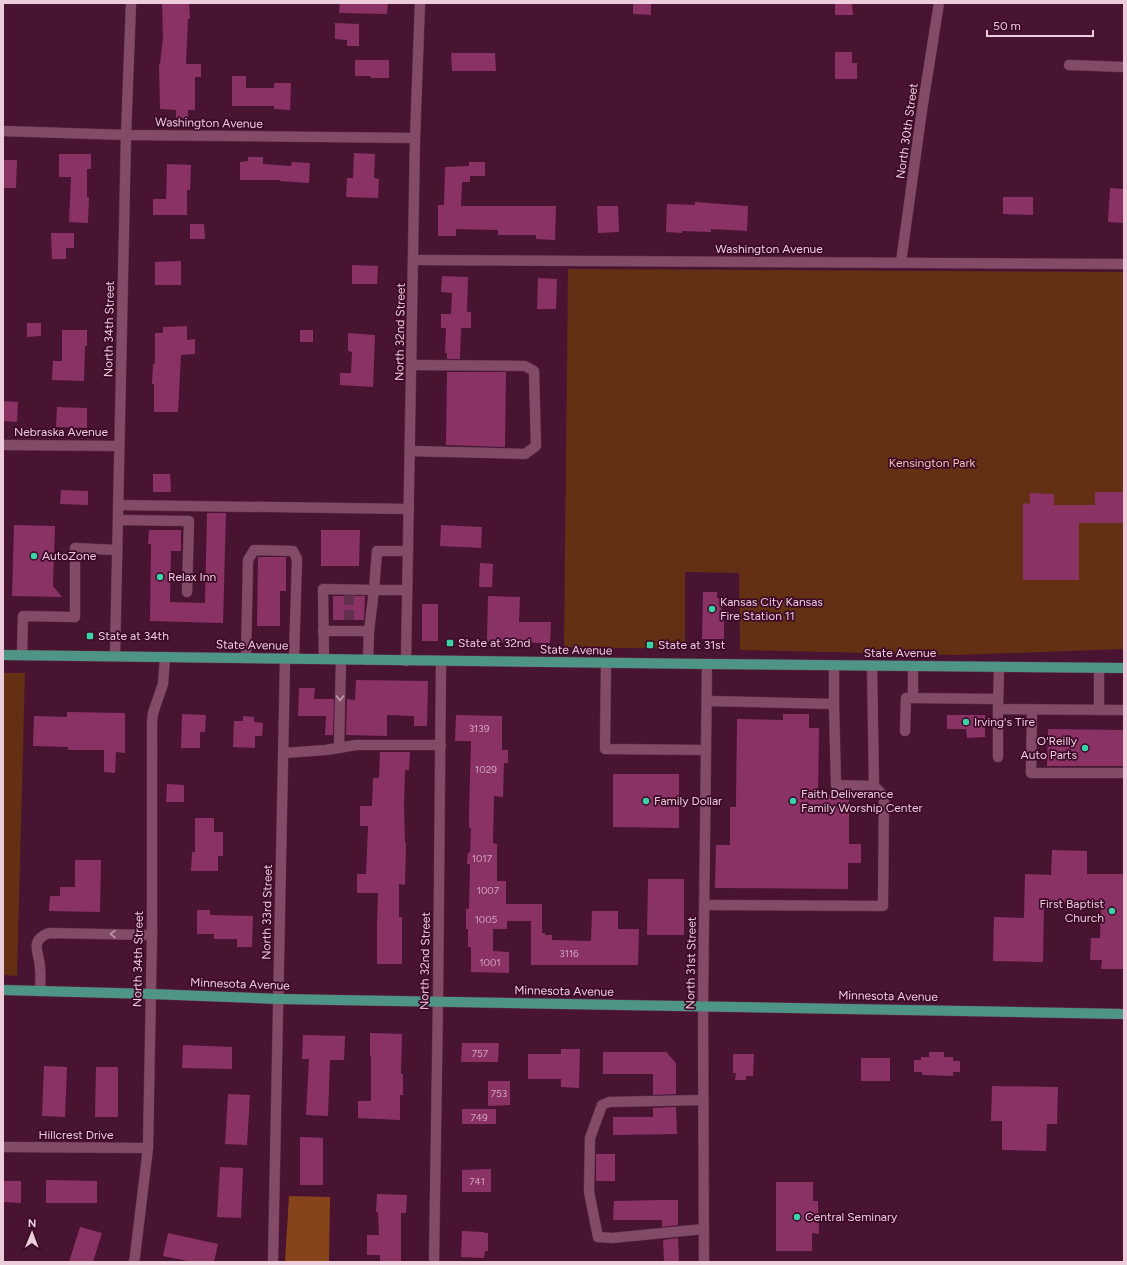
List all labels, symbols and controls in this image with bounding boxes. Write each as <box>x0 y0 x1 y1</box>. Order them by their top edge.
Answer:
scale bar <box>987 12 1093 38</box>
text: 50 m <box>993 19 1021 33</box>
street label: North 30th Street <box>893 82 921 180</box>
street label: Washington Avenue <box>155 115 263 131</box>
street label: Washington Avenue <box>715 242 823 256</box>
street label: North 34th Street <box>101 280 117 377</box>
street label: North 32nd Street <box>392 282 408 381</box>
street label: Nebraska Avenue <box>14 425 108 439</box>
park label: Kensington Park <box>889 456 975 470</box>
place label: AutoZone <box>42 549 97 563</box>
marker: AutoZone <box>29 551 39 561</box>
place label: Relax Inn <box>168 570 216 584</box>
marker: Relax Inn <box>155 572 165 582</box>
place label: Kansas City Kansas Fire Station 11 <box>720 595 823 623</box>
marker: Kansas City Kansas Fire Station 11 <box>707 604 717 614</box>
place label: State at 34th <box>98 629 169 643</box>
marker: State at 34th <box>85 631 95 641</box>
place label: State at 32nd <box>458 636 531 650</box>
street label: State Avenue <box>216 637 289 653</box>
marker: State at 32nd <box>445 638 455 648</box>
place label: State at 31st <box>658 638 726 652</box>
marker: State at 31st <box>645 640 655 650</box>
street label: State Avenue <box>540 642 613 658</box>
street label: State Avenue <box>864 646 937 660</box>
one-way arrow <box>336 695 344 701</box>
place label: Irving's Tire <box>974 715 1035 729</box>
marker: Irving's Tire <box>961 717 971 727</box>
house number: 3139 <box>469 722 490 735</box>
place label: O'Reilly Auto Parts <box>1021 734 1078 762</box>
marker: O'Reilly Auto Parts <box>1080 743 1090 753</box>
house number: 1029 <box>475 763 497 776</box>
place label: Faith Deliverance Family Worship Center <box>801 787 923 815</box>
place label: Family Dollar <box>654 794 722 808</box>
marker: Family Dollar <box>641 796 651 806</box>
marker: Faith Deliverance Family Worship Center <box>788 796 798 806</box>
house number: 1017 <box>472 852 493 865</box>
street label: North 33rd Street <box>259 864 275 960</box>
house number: 1007 <box>477 884 500 897</box>
place label: First Baptist Church <box>1040 897 1104 925</box>
marker: First Baptist Church <box>1107 906 1117 916</box>
street label: North 34th Street <box>130 910 146 1007</box>
street label: North 32nd Street <box>417 911 433 1010</box>
house number: 1005 <box>475 913 498 926</box>
street label: North 31st Street <box>683 916 699 1009</box>
one-way arrow <box>110 930 116 938</box>
house number: 3116 <box>559 947 579 960</box>
house number: 1001 <box>479 956 501 969</box>
street label: Minnesota Avenue <box>190 975 290 993</box>
street label: Minnesota Avenue <box>514 983 614 999</box>
street label: Minnesota Avenue <box>838 988 938 1004</box>
house number: 757 <box>472 1047 489 1060</box>
house number: 753 <box>491 1087 507 1100</box>
house number: 749 <box>470 1111 488 1124</box>
street label: Hillcrest Drive <box>38 1128 114 1142</box>
house number: 741 <box>469 1175 485 1188</box>
place label: Central Seminary <box>805 1210 898 1224</box>
marker: Central Seminary <box>792 1212 802 1222</box>
north arrow <box>12 1213 52 1253</box>
text: N <box>28 1217 37 1230</box>

